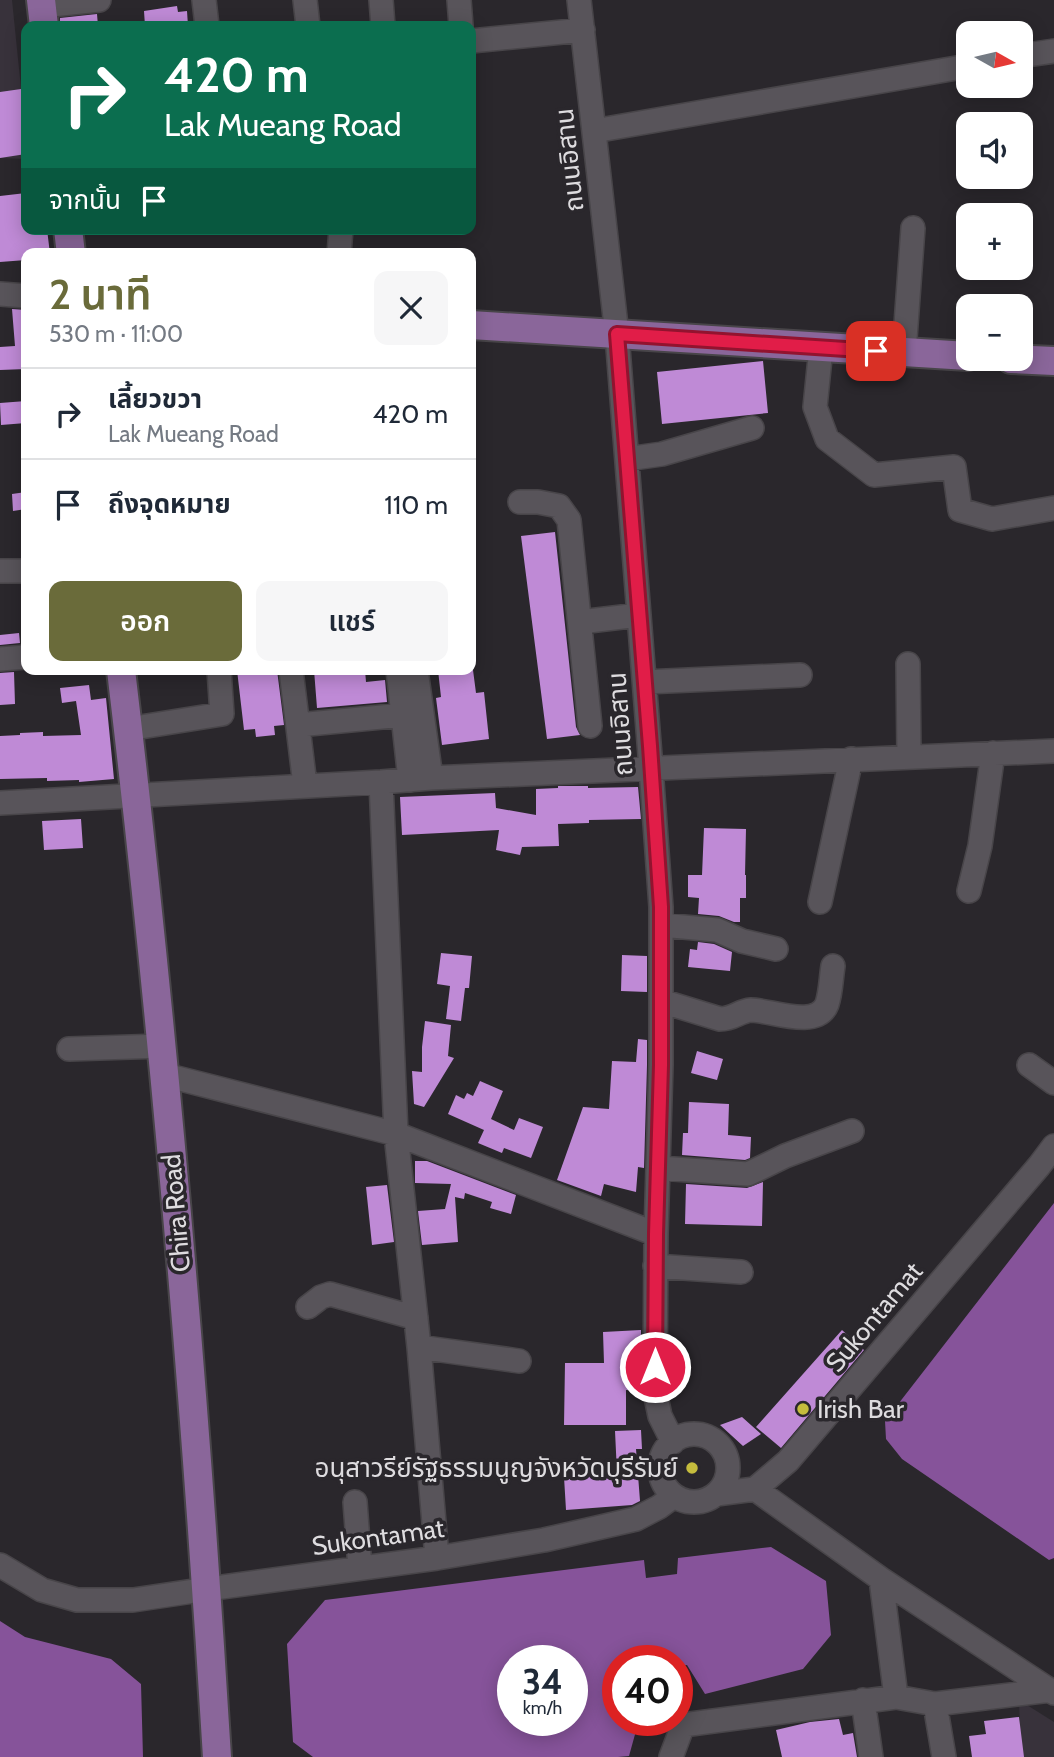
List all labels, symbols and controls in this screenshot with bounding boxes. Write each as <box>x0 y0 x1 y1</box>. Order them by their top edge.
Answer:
north arrow <box>956 21 1032 98</box>
map controls <box>956 21 1033 371</box>
text: 420 m <box>164 45 309 104</box>
icon: right <box>49 49 140 140</box>
text: Lak Mueang Road <box>164 105 401 144</box>
street label: ถนนอิสาน <box>548 107 590 213</box>
button: sound <box>956 112 1033 189</box>
icon: arrive <box>135 182 173 220</box>
text: จากนั้น <box>49 184 121 216</box>
button: + <box>956 203 1033 280</box>
text: 2 นาที <box>49 268 152 320</box>
button: close <box>374 271 448 345</box>
button: − <box>956 294 1033 371</box>
text: 530 m · 11:00 <box>49 320 183 348</box>
pin <box>846 321 906 381</box>
icon: arrive <box>857 332 895 370</box>
text: เลี้ยวขวา <box>108 383 202 415</box>
icon: right <box>49 395 87 433</box>
text: 420 m <box>373 398 448 430</box>
text: Lak Mueang Road <box>108 420 279 448</box>
icon: arrive <box>49 486 87 524</box>
text: ถึงจุดหมาย <box>108 488 231 520</box>
text: 110 m <box>384 489 448 521</box>
button: ออก <box>49 581 242 661</box>
button: แชร์ <box>256 581 448 661</box>
street label: ถนนอิสาน <box>600 671 640 777</box>
street label: Chira Road <box>155 1153 197 1273</box>
street label: Sukontamat <box>819 1255 929 1378</box>
position arrow <box>618 1330 692 1404</box>
place label: Irish Bar <box>817 1393 905 1425</box>
marker: Irish Bar <box>795 1401 811 1417</box>
place label: อนุสาวรีย์รัฐธรรมนูญจังหวัดบุรีรัมย์ <box>314 1452 678 1484</box>
marker: อนุสาวรีย์รัฐธรรมนูญจังหวัดบุรีรัมย์ <box>684 1460 700 1476</box>
street label: Sukontamat <box>310 1512 446 1562</box>
speed limit sign: 40 <box>602 1645 693 1736</box>
text: 34 <box>522 1660 563 1703</box>
text: km/h <box>523 1697 562 1719</box>

